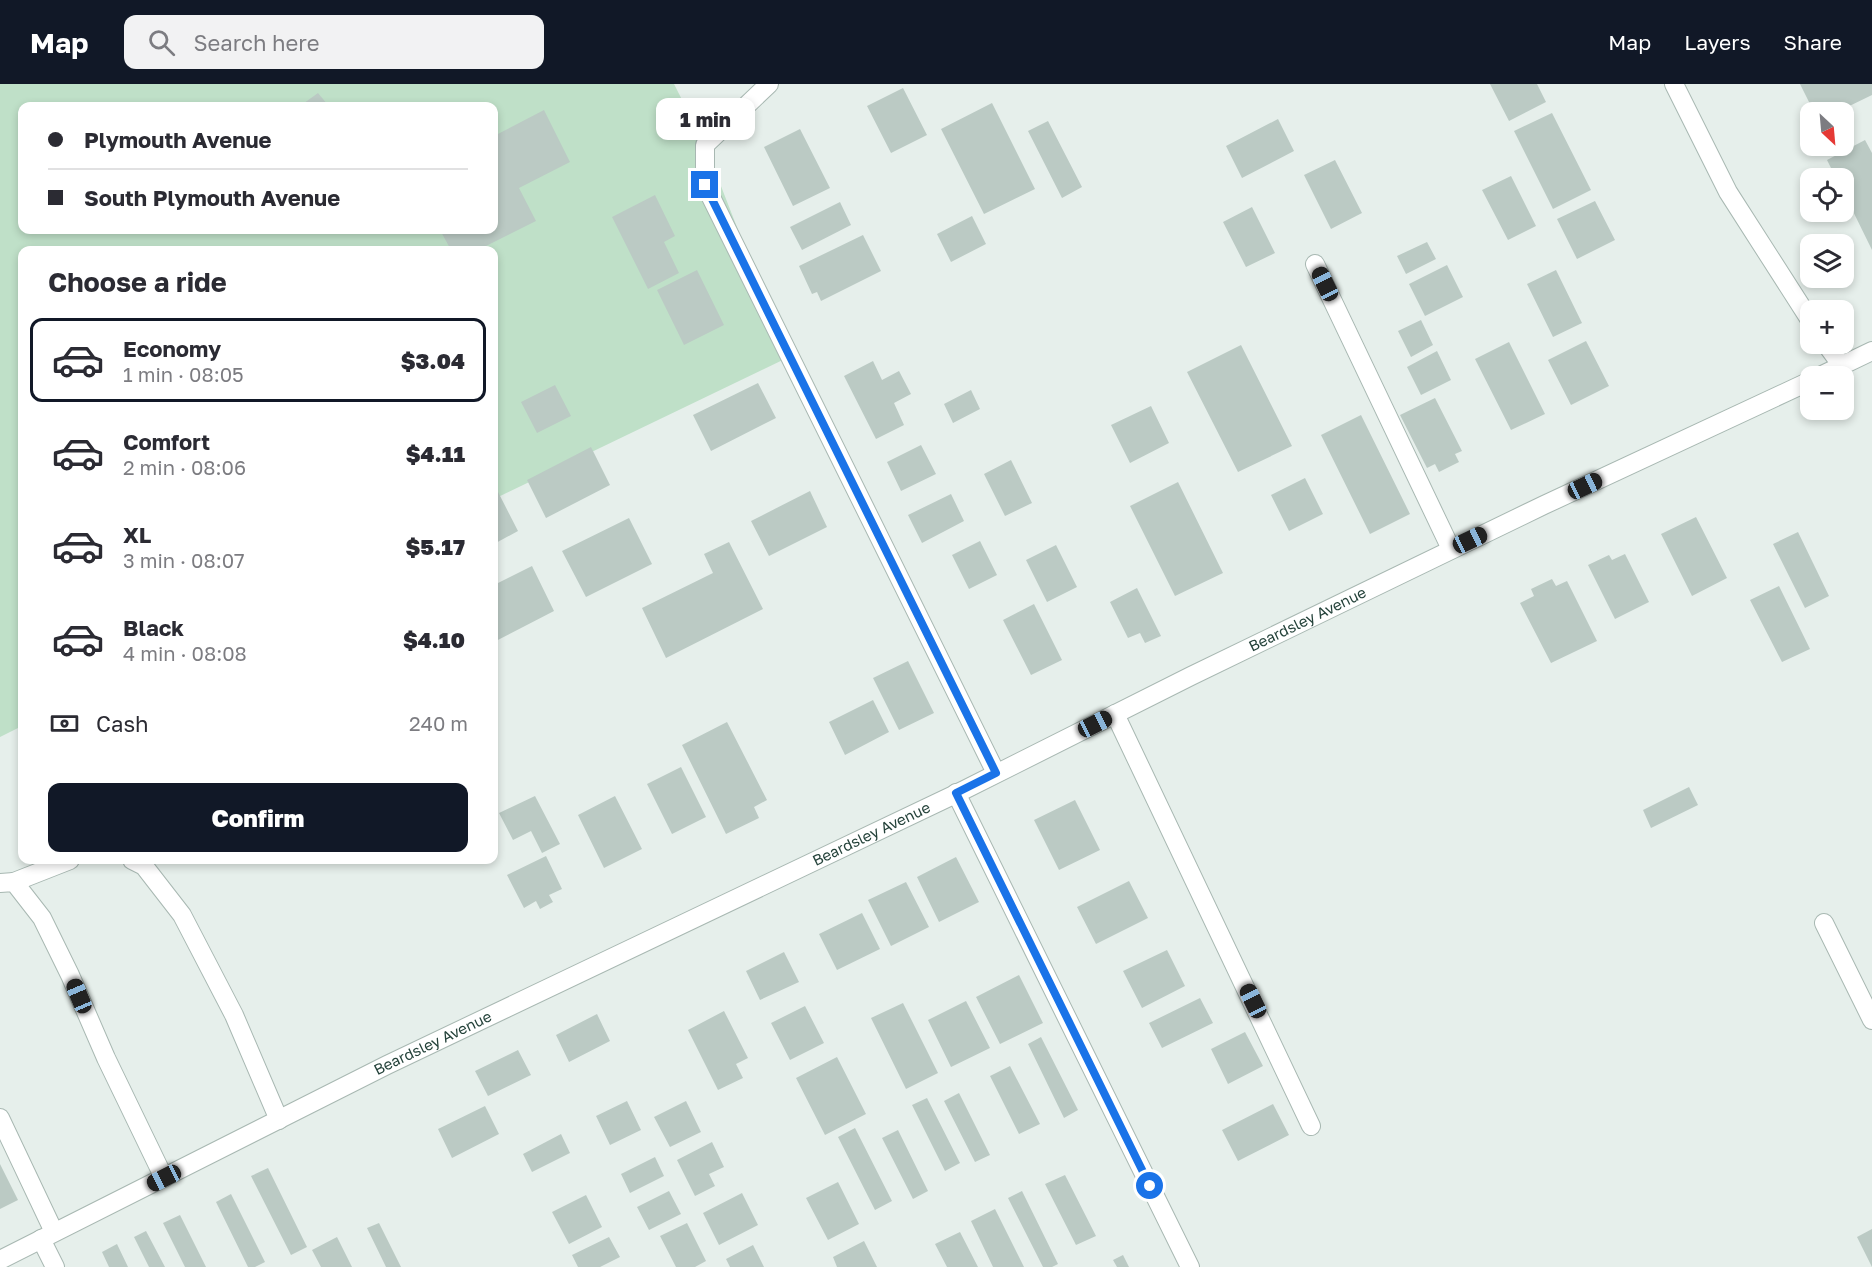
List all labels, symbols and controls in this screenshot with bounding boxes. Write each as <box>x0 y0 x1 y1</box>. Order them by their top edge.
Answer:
search box <box>124 15 544 69</box>
text: Map <box>30 26 88 59</box>
icon: search <box>145 26 178 59</box>
text: Search here <box>193 29 319 56</box>
text: Map <box>1608 29 1651 55</box>
text: Layers <box>1684 29 1751 55</box>
text: Share <box>1784 29 1842 55</box>
callout: 1 min <box>656 98 754 140</box>
north arrow <box>1800 102 1854 156</box>
map controls <box>1800 102 1854 420</box>
text: 1 min <box>680 107 731 131</box>
text: Plymouth Avenue <box>84 126 272 153</box>
button: locate <box>1800 168 1854 222</box>
route end <box>691 171 718 198</box>
text: South Plymouth Avenue <box>84 184 340 211</box>
button: layers <box>1800 234 1854 288</box>
car <box>1309 264 1341 304</box>
text: Choose a ride <box>48 266 227 298</box>
button: + <box>1800 300 1854 354</box>
icon: car <box>51 333 105 387</box>
text: Economy <box>123 335 221 362</box>
text: $3.04 <box>401 347 465 374</box>
text: 1 min · 08:05 <box>123 362 244 386</box>
button: − <box>1800 366 1854 420</box>
icon: car <box>51 426 105 480</box>
text: Comfort <box>123 428 210 455</box>
text: $4.11 <box>406 440 465 467</box>
text: 2 min · 08:06 <box>123 455 246 479</box>
car <box>1565 470 1605 502</box>
icon: car <box>51 519 105 573</box>
text: XL <box>123 521 151 548</box>
car <box>1450 524 1490 556</box>
text: $5.17 <box>405 533 465 560</box>
text: 3 min · 08:07 <box>123 548 245 572</box>
street label: Beardsley Avenue <box>1245 582 1369 655</box>
icon: car <box>51 612 105 666</box>
text: Black <box>123 614 184 641</box>
text: $4.10 <box>403 626 465 653</box>
text: 4 min · 08:08 <box>123 641 247 665</box>
icon: cash <box>48 707 81 740</box>
car <box>1075 708 1115 740</box>
text: Cash <box>96 710 149 737</box>
text: 240 m <box>409 711 468 735</box>
button: Confirm <box>48 783 468 852</box>
street label: Beardsley Avenue <box>809 797 933 869</box>
car <box>64 976 94 1016</box>
car <box>1237 981 1269 1021</box>
street label: Beardsley Avenue <box>370 1006 494 1078</box>
car <box>144 1162 184 1194</box>
route start <box>1136 1172 1163 1199</box>

